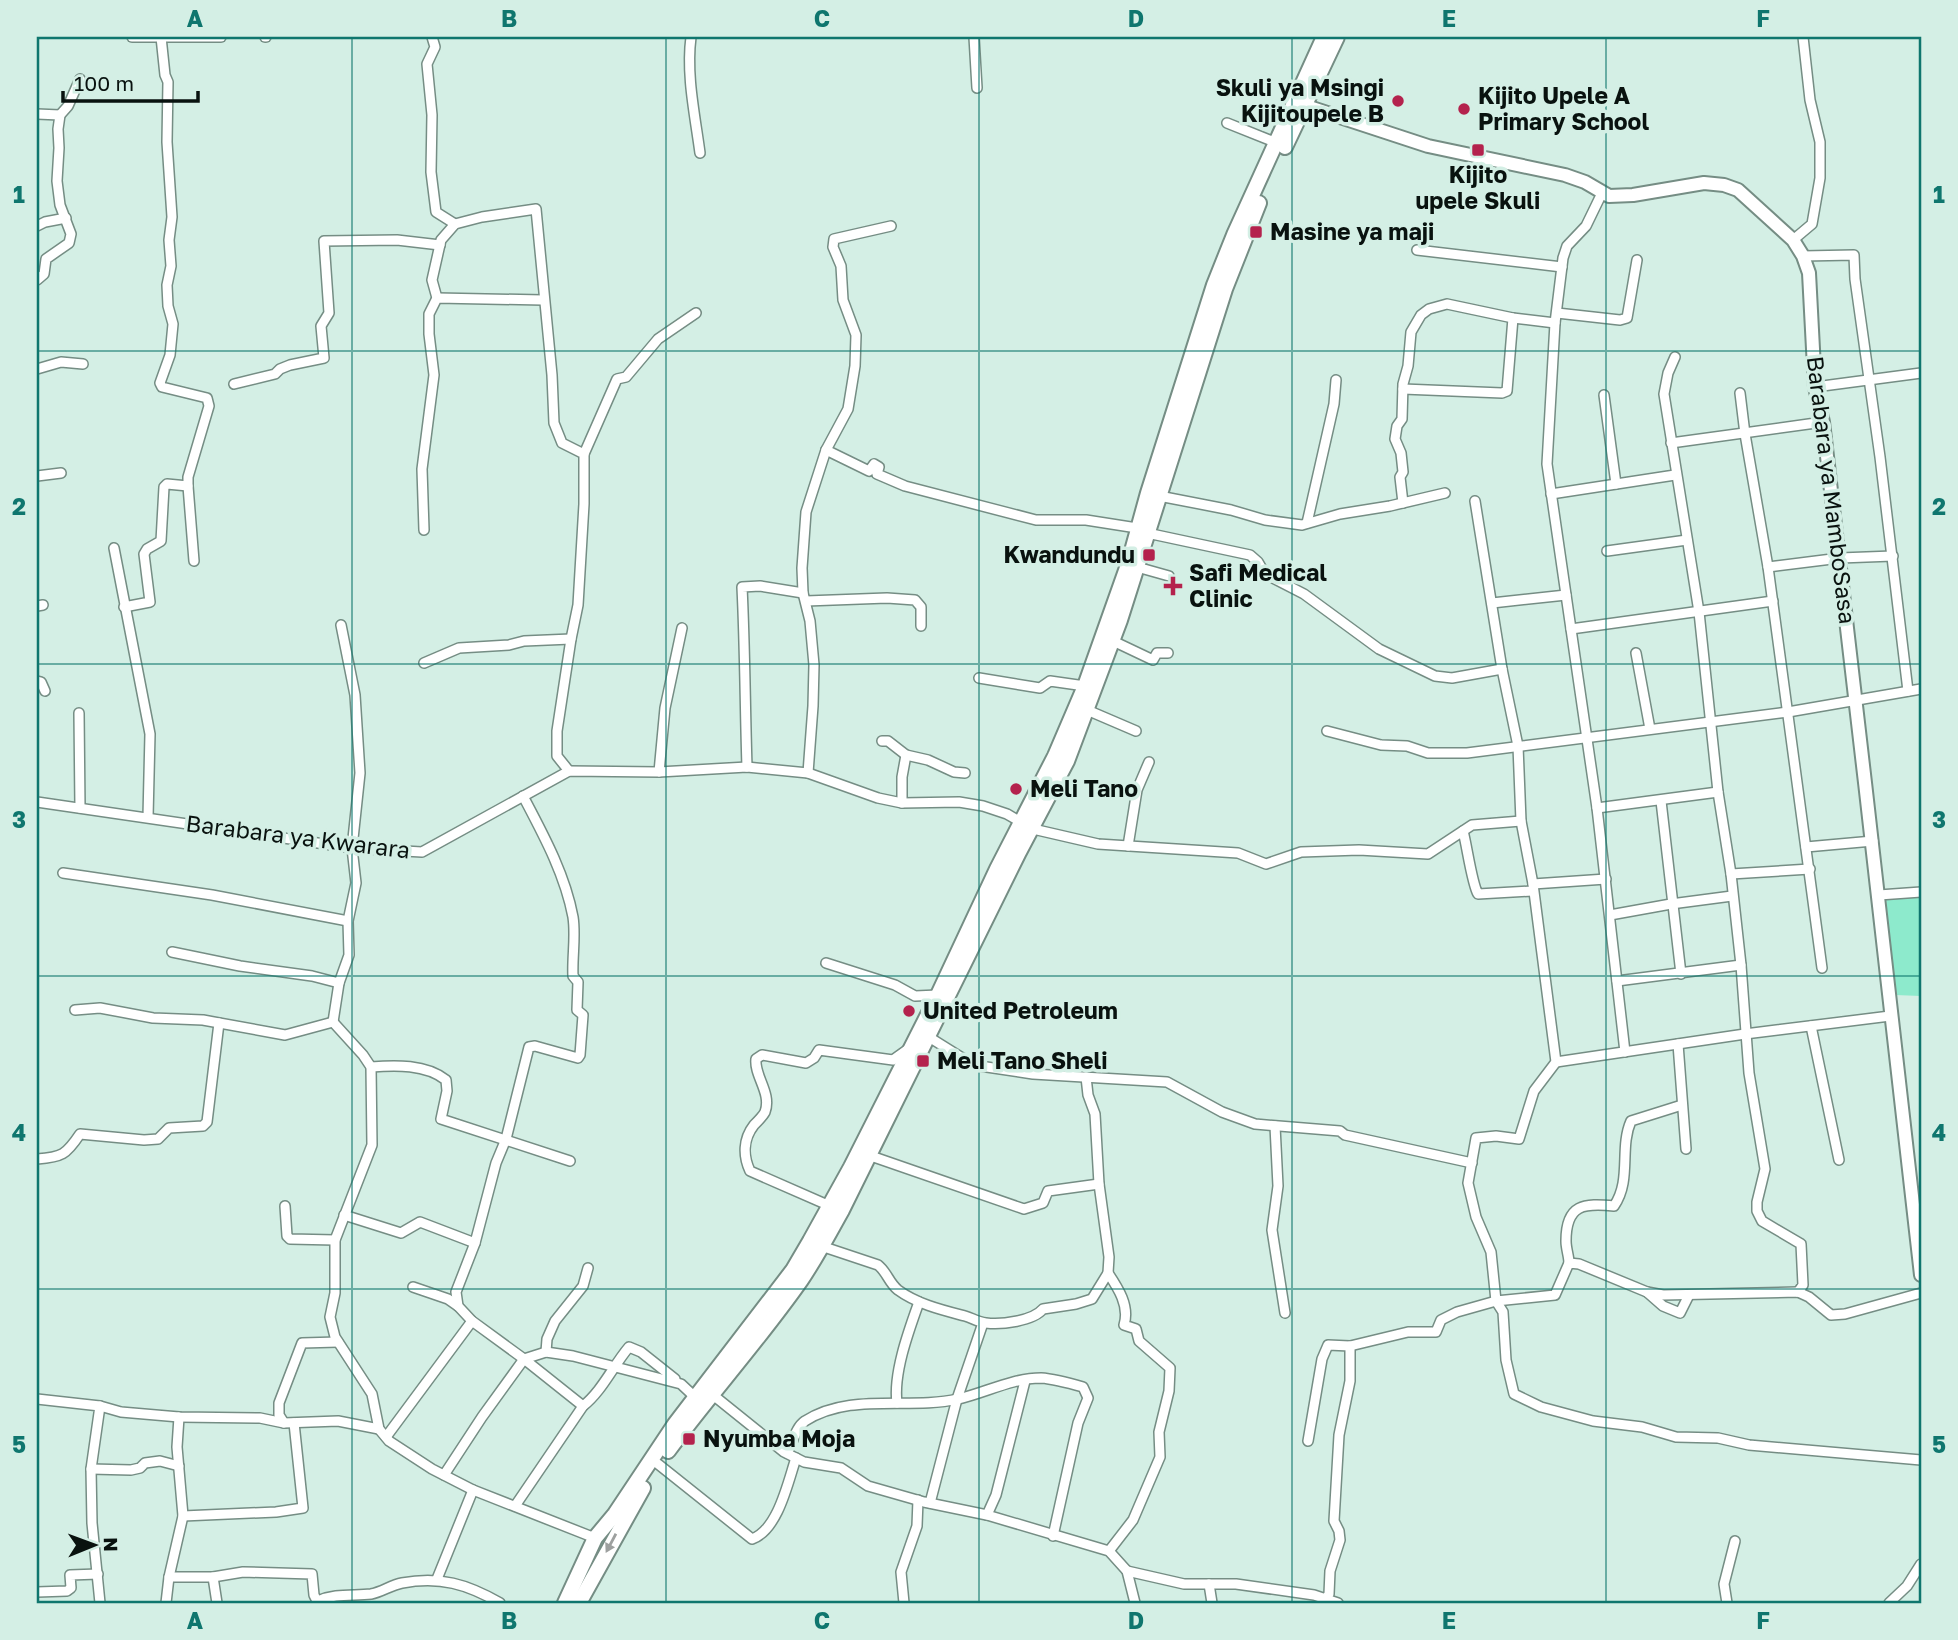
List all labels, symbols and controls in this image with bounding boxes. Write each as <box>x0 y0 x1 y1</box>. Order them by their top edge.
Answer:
text: A <box>187 4 204 32</box>
text: B <box>501 4 517 32</box>
text: C <box>814 4 830 32</box>
text: D <box>1128 4 1144 32</box>
text: E <box>1442 4 1456 32</box>
text: F <box>1756 4 1770 32</box>
scale bar <box>63 60 198 104</box>
text: 100 m <box>74 70 134 96</box>
place label: Skuli ya Msingi Kijitoupele B <box>1216 73 1384 127</box>
place label: Kijito Upele A Primary School <box>1478 81 1649 135</box>
marker: Skuli ya Msingi Kijitoupele B <box>1390 93 1406 109</box>
marker: Kijito Upele A Primary School <box>1456 101 1472 117</box>
marker: Kijito upele Skuli <box>1470 142 1486 158</box>
place label: Kijito upele Skuli <box>1416 160 1540 214</box>
text: 1 <box>13 180 25 208</box>
text: 1 <box>1933 180 1945 208</box>
place label: Masine ya maji <box>1270 217 1434 245</box>
marker: Masine ya maji <box>1248 224 1264 240</box>
street label: Barabara ya MamboSasa <box>1802 354 1862 625</box>
text: 2 <box>12 492 26 520</box>
text: 2 <box>1932 492 1946 520</box>
place label: Kwandundu <box>1004 540 1135 568</box>
marker: Kwandundu <box>1141 547 1157 563</box>
place label: Safi Medical Clinic <box>1189 558 1327 612</box>
marker: Safi Medical Clinic <box>1163 576 1183 596</box>
place label: Meli Tano <box>1030 774 1138 802</box>
marker: Meli Tano <box>1008 781 1024 797</box>
text: 3 <box>12 805 26 833</box>
text: 3 <box>1932 805 1946 833</box>
street label: Barabara ya Kwarara <box>184 808 412 864</box>
place label: United Petroleum <box>923 996 1118 1024</box>
marker: United Petroleum <box>901 1003 917 1019</box>
place label: Meli Tano Sheli <box>937 1046 1108 1074</box>
marker: Meli Tano Sheli <box>915 1053 931 1069</box>
text: 4 <box>12 1118 26 1146</box>
text: 4 <box>1932 1118 1946 1146</box>
place label: Nyumba Moja <box>703 1424 855 1452</box>
text: 5 <box>12 1430 26 1458</box>
text: 5 <box>1932 1430 1946 1458</box>
marker: Nyumba Moja <box>681 1431 697 1447</box>
north arrow <box>60 1510 130 1580</box>
one-way arrow <box>605 1533 616 1553</box>
text: N <box>100 1537 123 1552</box>
text: A <box>187 1606 204 1634</box>
text: B <box>501 1606 517 1634</box>
text: C <box>814 1606 830 1634</box>
text: D <box>1128 1606 1144 1634</box>
text: E <box>1442 1606 1456 1634</box>
text: F <box>1756 1606 1770 1634</box>

